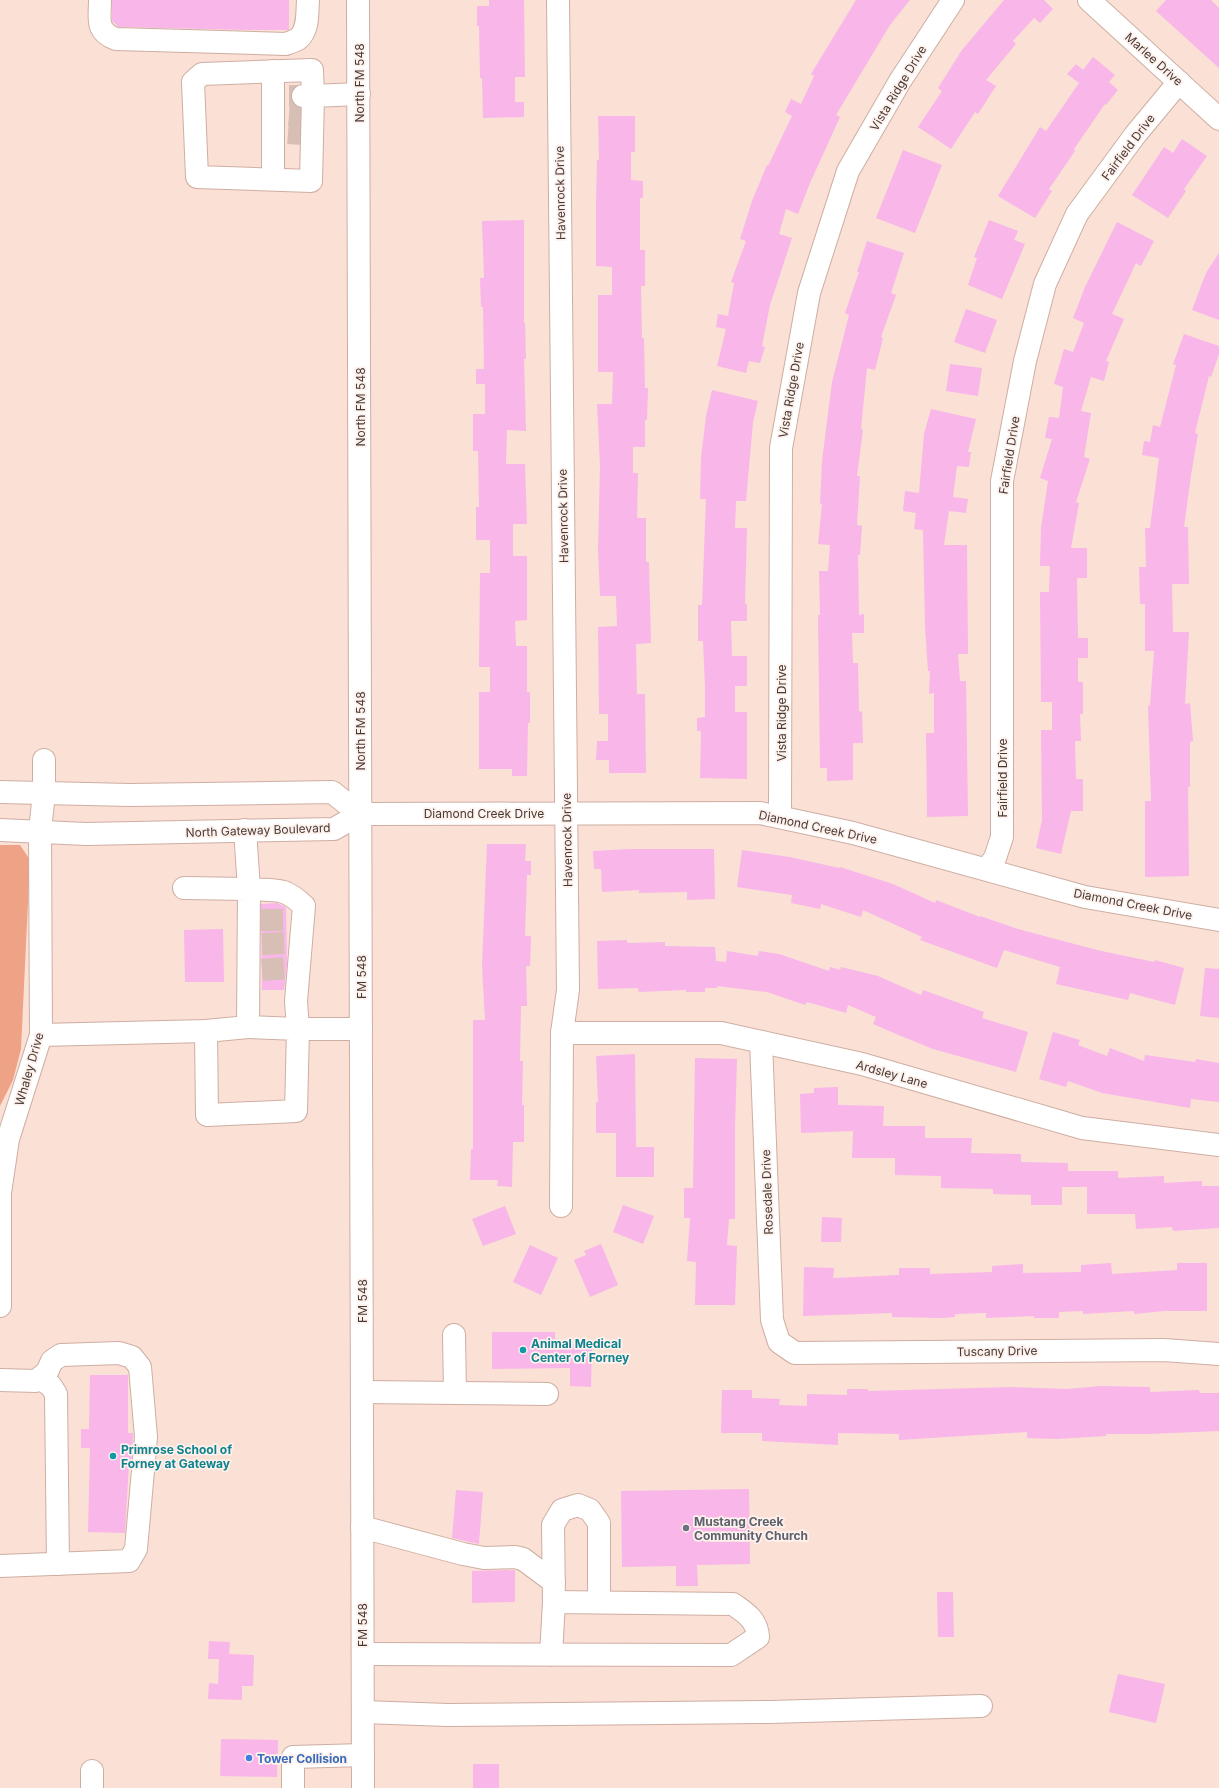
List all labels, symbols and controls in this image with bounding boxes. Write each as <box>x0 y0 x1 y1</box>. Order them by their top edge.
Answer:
street label: Marlee Drive <box>1122 29 1186 89</box>
street label: North FM 548 <box>352 43 367 123</box>
street label: Vista Ridge Drive <box>867 43 929 133</box>
street label: Fairfield Drive <box>1098 111 1158 183</box>
street label: Havenrock Drive <box>552 146 568 240</box>
street label: Vista Ridge Drive <box>775 341 807 439</box>
street label: North FM 548 <box>353 367 368 447</box>
street label: Fairfield Drive <box>995 415 1023 495</box>
street label: Havenrock Drive <box>555 469 571 563</box>
street label: Vista Ridge Drive <box>774 664 789 762</box>
street label: North FM 548 <box>353 691 368 771</box>
street label: Fairfield Drive <box>995 739 1010 817</box>
street label: Havenrock Drive <box>559 793 575 887</box>
street label: Diamond Creek Drive <box>424 806 544 821</box>
street label: Diamond Creek Drive <box>757 807 879 847</box>
street label: North Gateway Boulevard <box>185 820 331 840</box>
street label: Diamond Creek Drive <box>1072 885 1194 923</box>
street label: FM 548 <box>354 955 369 999</box>
street label: Whaley Drive <box>11 1031 47 1107</box>
street label: Ardsley Lane <box>855 1057 929 1091</box>
street label: Rosedale Drive <box>758 1149 776 1235</box>
street label: FM 548 <box>355 1279 370 1323</box>
place label: Animal Medical Center of Forney <box>531 1336 630 1365</box>
street label: Tuscany Drive <box>956 1343 1038 1359</box>
marker: Animal Medical Center of Forney <box>518 1345 528 1355</box>
place label: Primrose School of Forney at Gateway <box>121 1442 232 1471</box>
marker: Primrose School of Forney at Gateway <box>108 1451 118 1461</box>
place label: Mustang Creek Community Church <box>694 1514 808 1543</box>
marker: Mustang Creek Community Church <box>681 1523 691 1533</box>
street label: FM 548 <box>355 1603 370 1647</box>
place label: Tower Collision <box>257 1751 347 1766</box>
marker: Tower Collision <box>244 1753 254 1763</box>

